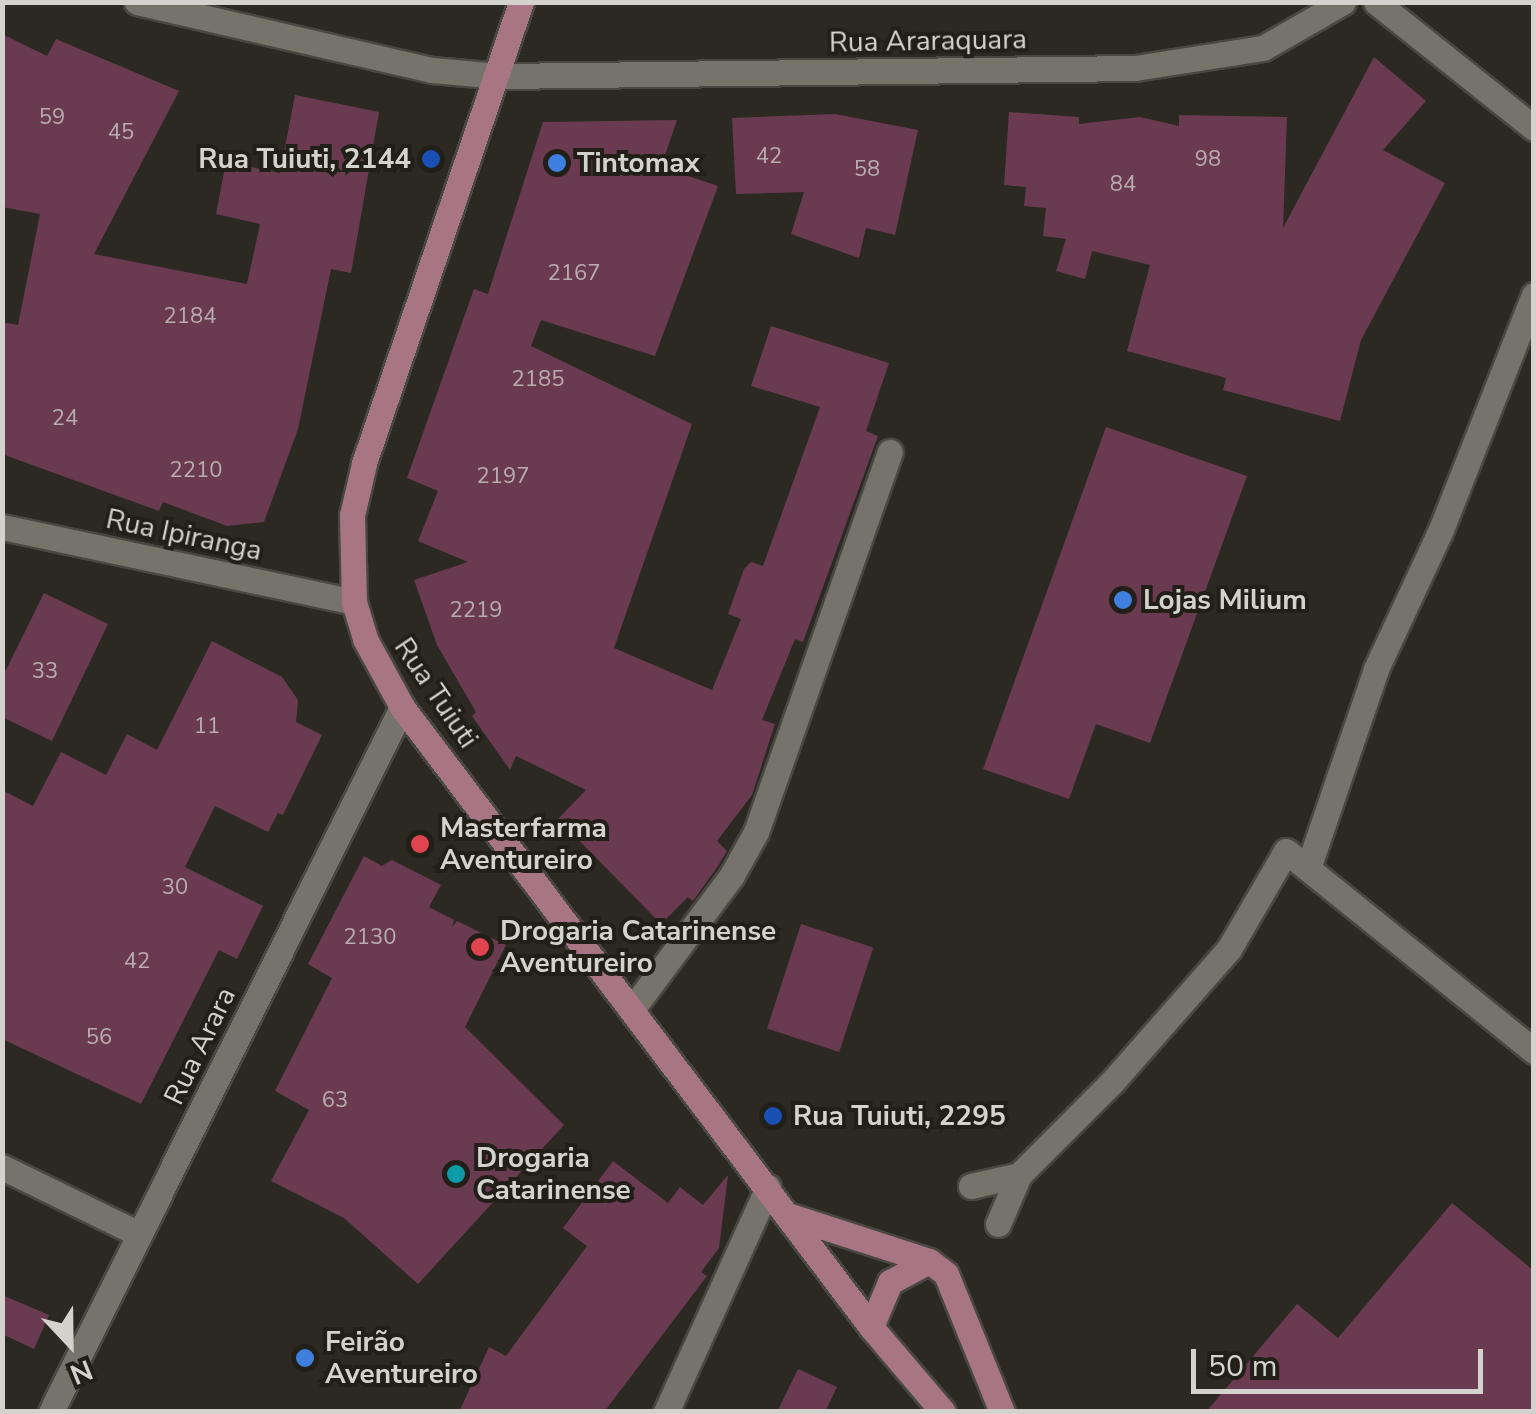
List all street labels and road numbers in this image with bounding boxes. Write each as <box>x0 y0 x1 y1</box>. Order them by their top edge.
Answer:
street label: Rua Araraquara <box>829 22 1027 60</box>
street label: Rua Ipiranga <box>103 502 265 568</box>
street label: Rua Tuiuti <box>387 632 485 754</box>
street label: Rua Arara <box>157 982 243 1110</box>

